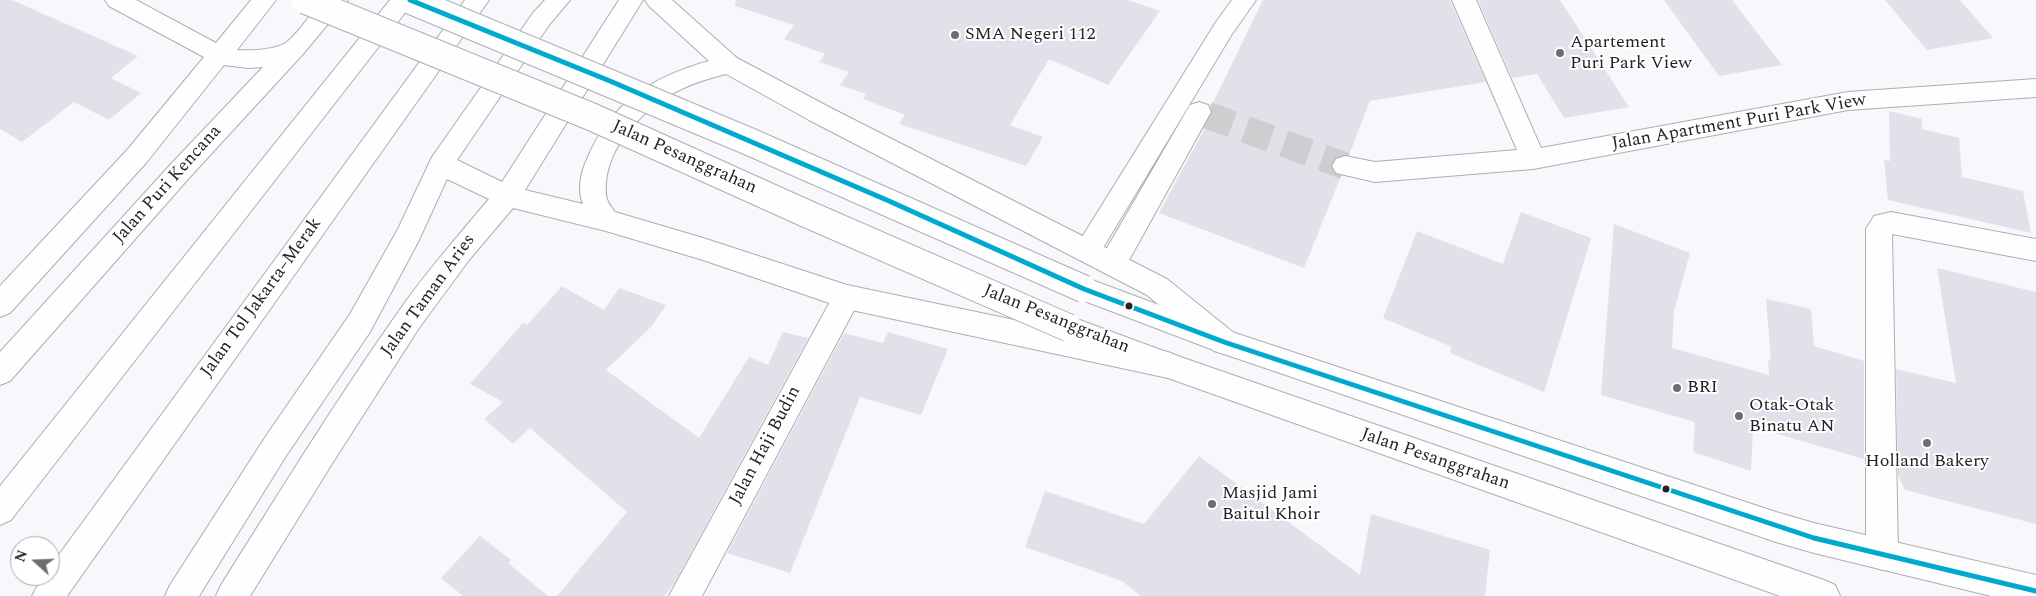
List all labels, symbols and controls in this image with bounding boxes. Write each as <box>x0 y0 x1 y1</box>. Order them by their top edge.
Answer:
place label: SMA Negeri 112 <box>965 24 1096 46</box>
marker: SMA Negeri 112 <box>949 29 961 41</box>
place label: Apartement Puri Park View <box>1570 32 1692 74</box>
marker: Apartement Puri Park View <box>1554 47 1566 59</box>
street label: Jalan Apartment Puri Park View <box>1610 90 1868 156</box>
street label: Jalan Pesanggrahan <box>608 116 760 200</box>
street label: Jalan Puri Kencana <box>109 121 227 249</box>
street label: Jalan Tol Jakarta–Merak <box>197 214 327 382</box>
street label: Jalan Taman Aries <box>377 230 481 362</box>
street label: Jalan Pesanggrahan <box>980 281 1132 359</box>
unlabelled marker <box>1124 301 1134 311</box>
place label: BRI <box>1687 377 1718 399</box>
marker: BRI <box>1671 382 1683 394</box>
street label: Jalan Haji Budin <box>726 383 806 509</box>
place label: Otak-Otak Binatu AN <box>1749 395 1835 438</box>
marker: Otak-Otak Binatu AN <box>1733 410 1745 422</box>
street label: Jalan Pesanggrahan <box>1358 424 1512 496</box>
marker: Holland Bakery <box>1921 437 1933 449</box>
place label: Holland Bakery <box>1865 451 1989 473</box>
place label: Masjid Jami Baitul Khoir <box>1222 483 1320 526</box>
unlabelled marker <box>1661 484 1671 494</box>
marker: Masjid Jami Baitul Khoir <box>1206 498 1218 510</box>
north arrow <box>10 536 60 586</box>
text: N <box>10 547 33 565</box>

